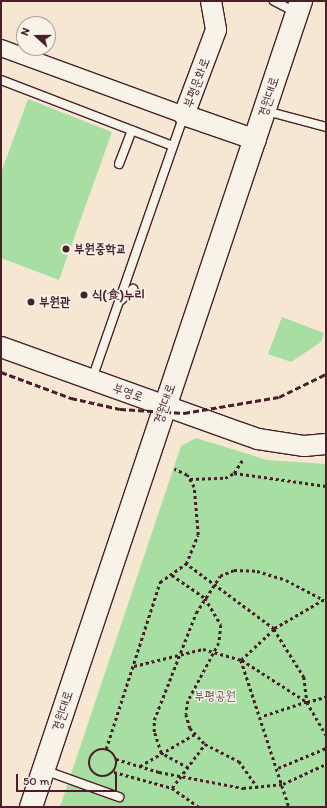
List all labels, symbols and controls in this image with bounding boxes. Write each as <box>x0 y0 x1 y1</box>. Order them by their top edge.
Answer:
north arrow <box>16 16 56 56</box>
text: N <box>18 26 33 38</box>
street label: 부평문화로 <box>180 56 214 110</box>
street label: 경원대로 <box>255 75 283 119</box>
place label: 부원중학교 <box>74 241 126 257</box>
marker: 부원중학교 <box>61 244 71 254</box>
place label: 식(食)누리 <box>92 287 145 303</box>
marker: 식(食)누리 <box>79 290 89 300</box>
place label: 부원관 <box>39 294 70 310</box>
marker: 부원관 <box>26 297 36 307</box>
street label: 부영로 <box>111 380 145 406</box>
street label: 경원대로 <box>151 382 179 426</box>
park label: 부평공원 <box>194 688 236 704</box>
street label: 경원대로 <box>49 689 77 733</box>
scale bar <box>18 766 119 792</box>
text: 50 m <box>23 774 49 788</box>

